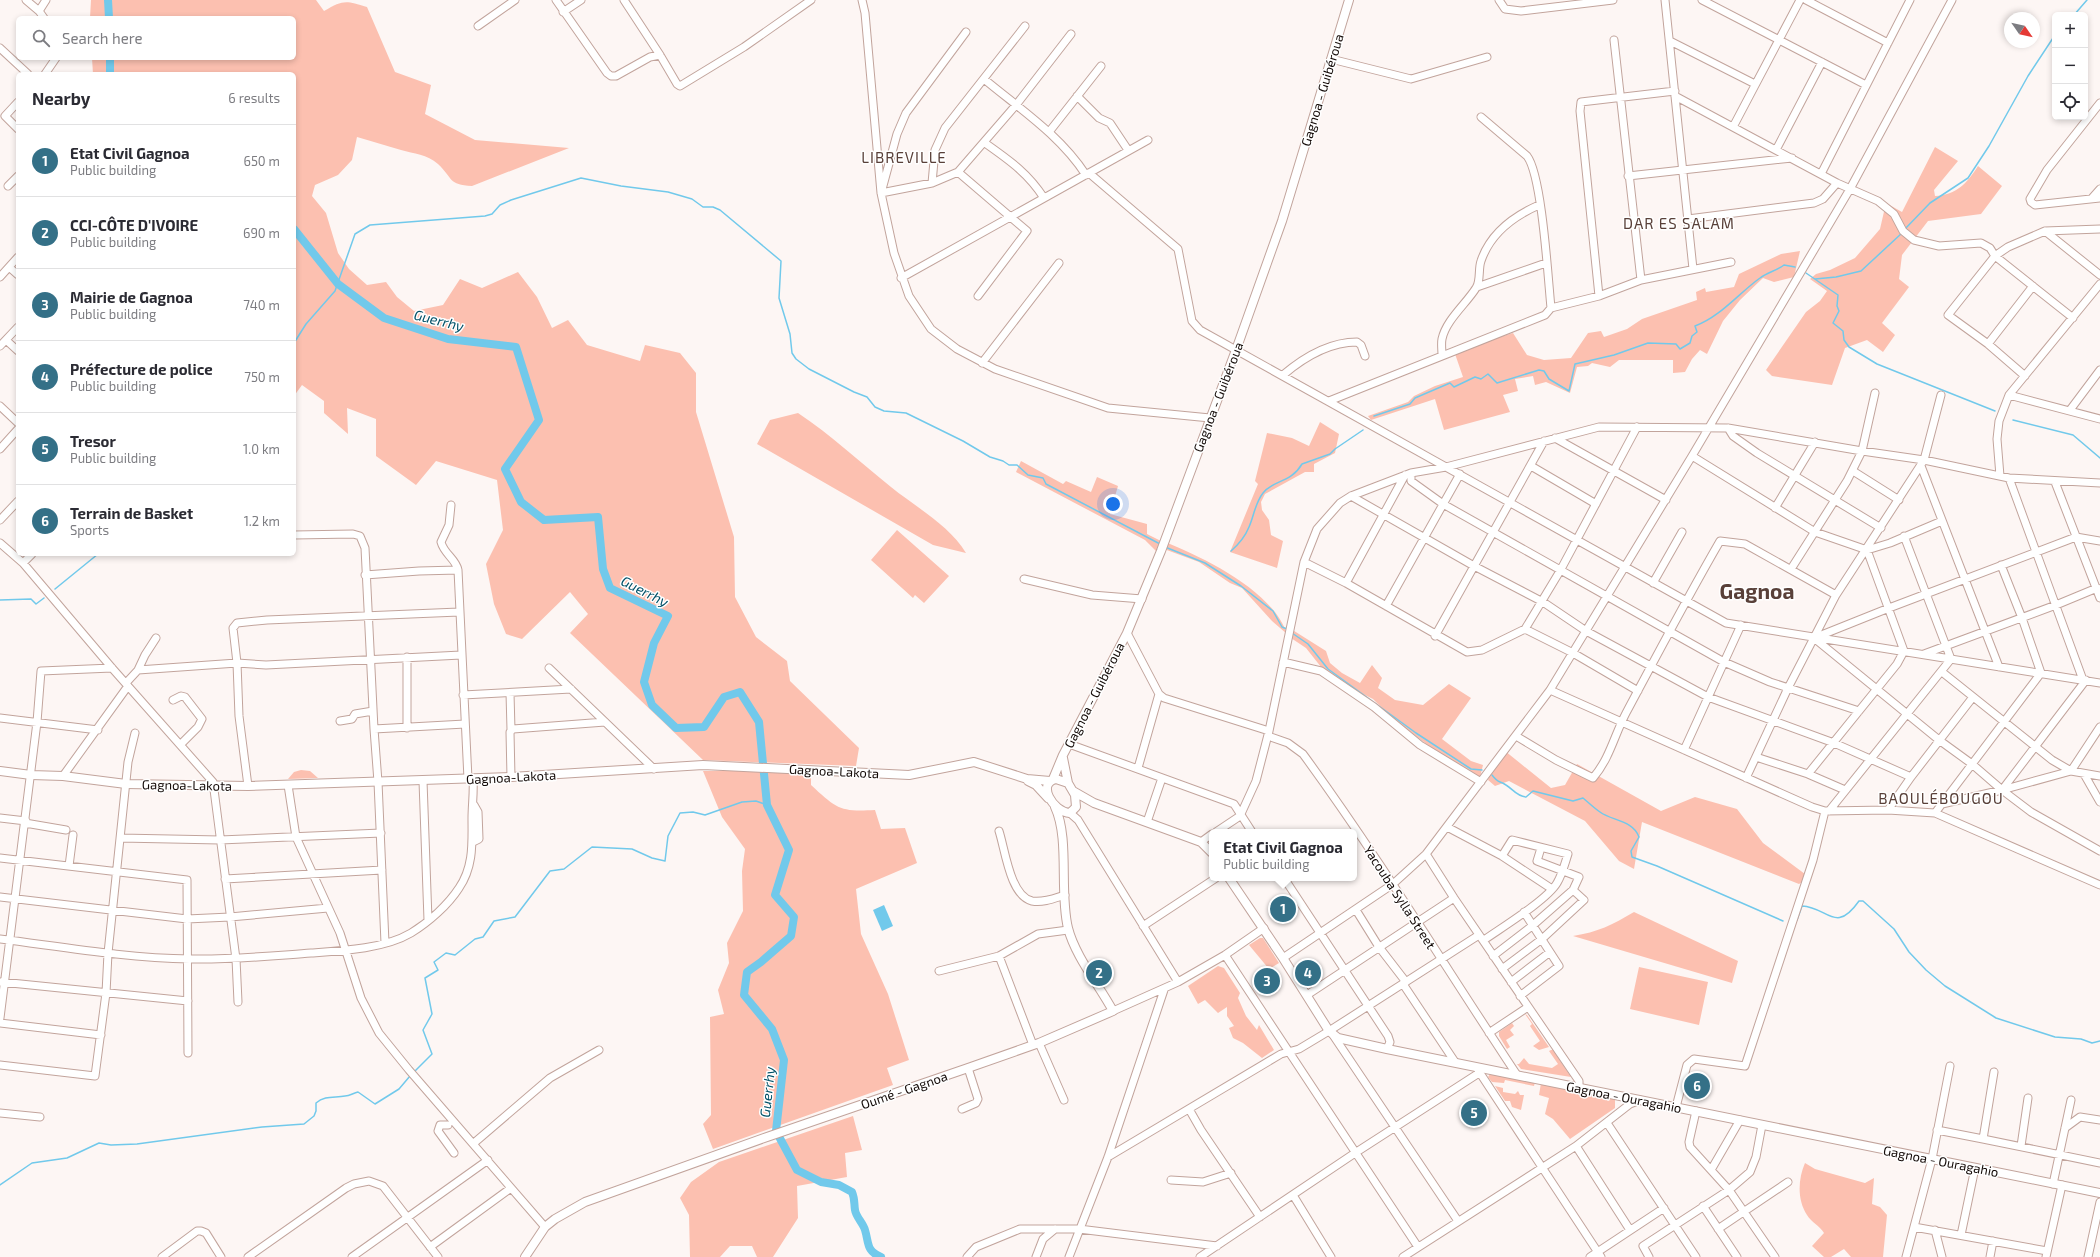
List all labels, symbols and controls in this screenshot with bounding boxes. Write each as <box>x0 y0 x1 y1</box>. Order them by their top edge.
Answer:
north arrow <box>2004 12 2040 48</box>
map controls <box>2052 12 2088 120</box>
button: + <box>2052 12 2088 48</box>
search box <box>16 16 296 60</box>
icon: search <box>30 27 52 49</box>
text: Search here <box>62 29 143 47</box>
street label: Gagnoa - Guibéroua <box>1297 32 1347 148</box>
button: − <box>2052 48 2088 84</box>
button: locate <box>2052 84 2088 120</box>
text: Nearby <box>32 88 90 108</box>
text: 6 results <box>228 90 280 106</box>
text: Etat Civil Gagnoa <box>70 144 190 162</box>
district label: LIBREVILLE <box>861 148 947 166</box>
text: 1 <box>42 153 48 169</box>
text: 650 m <box>243 153 280 169</box>
text: Public building <box>70 162 156 178</box>
district label: DAR ES SALAM <box>1623 214 1735 232</box>
text: CCI-CÔTE D'IVOIRE <box>70 216 198 234</box>
text: 2 <box>41 225 49 241</box>
text: 690 m <box>243 225 280 241</box>
text: Public building <box>70 234 156 250</box>
text: Mairie de Gagnoa <box>70 288 193 306</box>
text: 3 <box>41 297 49 313</box>
text: 740 m <box>243 297 280 313</box>
text: Public building <box>70 306 156 322</box>
water label: Guerrhy <box>412 306 466 335</box>
street label: Gagnoa - Guibéroua <box>1190 340 1246 454</box>
text: Préfecture de police <box>70 360 213 378</box>
text: 4 <box>41 369 49 385</box>
text: 750 m <box>244 369 280 385</box>
text: Public building <box>70 378 156 394</box>
text: Tresor <box>70 432 116 450</box>
text: 5 <box>41 441 49 457</box>
text: 1.0 km <box>243 441 280 457</box>
text: Public building <box>70 450 156 466</box>
your location <box>1103 494 1123 514</box>
text: Terrain de Basket <box>70 504 193 522</box>
text: 6 <box>41 513 49 529</box>
text: 1.2 km <box>244 513 280 529</box>
text: Sports <box>70 522 109 538</box>
water label: Guerrhy <box>618 572 672 610</box>
district label: Gagnoa <box>1720 578 1794 603</box>
street label: Gagnoa - Guibéroua <box>1060 639 1128 751</box>
street label: Gagnoa-Lakota <box>789 761 879 781</box>
street label: Gagnoa-Lakota <box>466 767 556 787</box>
street label: Gagnoa-Lakota <box>142 776 232 794</box>
district label: BAOULÉBOUGOU <box>1878 789 2004 807</box>
popup <box>1209 829 1357 881</box>
text: Etat Civil Gagnoa <box>1223 838 1343 856</box>
street label: Yacouba Sylla Street <box>1361 842 1439 952</box>
text: Public building <box>1223 856 1309 872</box>
pin: 1 <box>1270 894 1296 924</box>
pin: 2 <box>1086 958 1112 988</box>
pin: 4 <box>1295 958 1321 988</box>
pin: 3 <box>1254 966 1280 996</box>
water label: Guerrhy <box>756 1065 778 1118</box>
street label: Oumé - Gagnoa <box>858 1068 950 1112</box>
pin: 6 <box>1684 1071 1710 1101</box>
street label: Gagnoa - Ouragahio <box>1565 1078 1683 1116</box>
pin: 5 <box>1461 1098 1487 1128</box>
street label: Gagnoa - Ouragahio <box>1882 1142 2000 1180</box>

